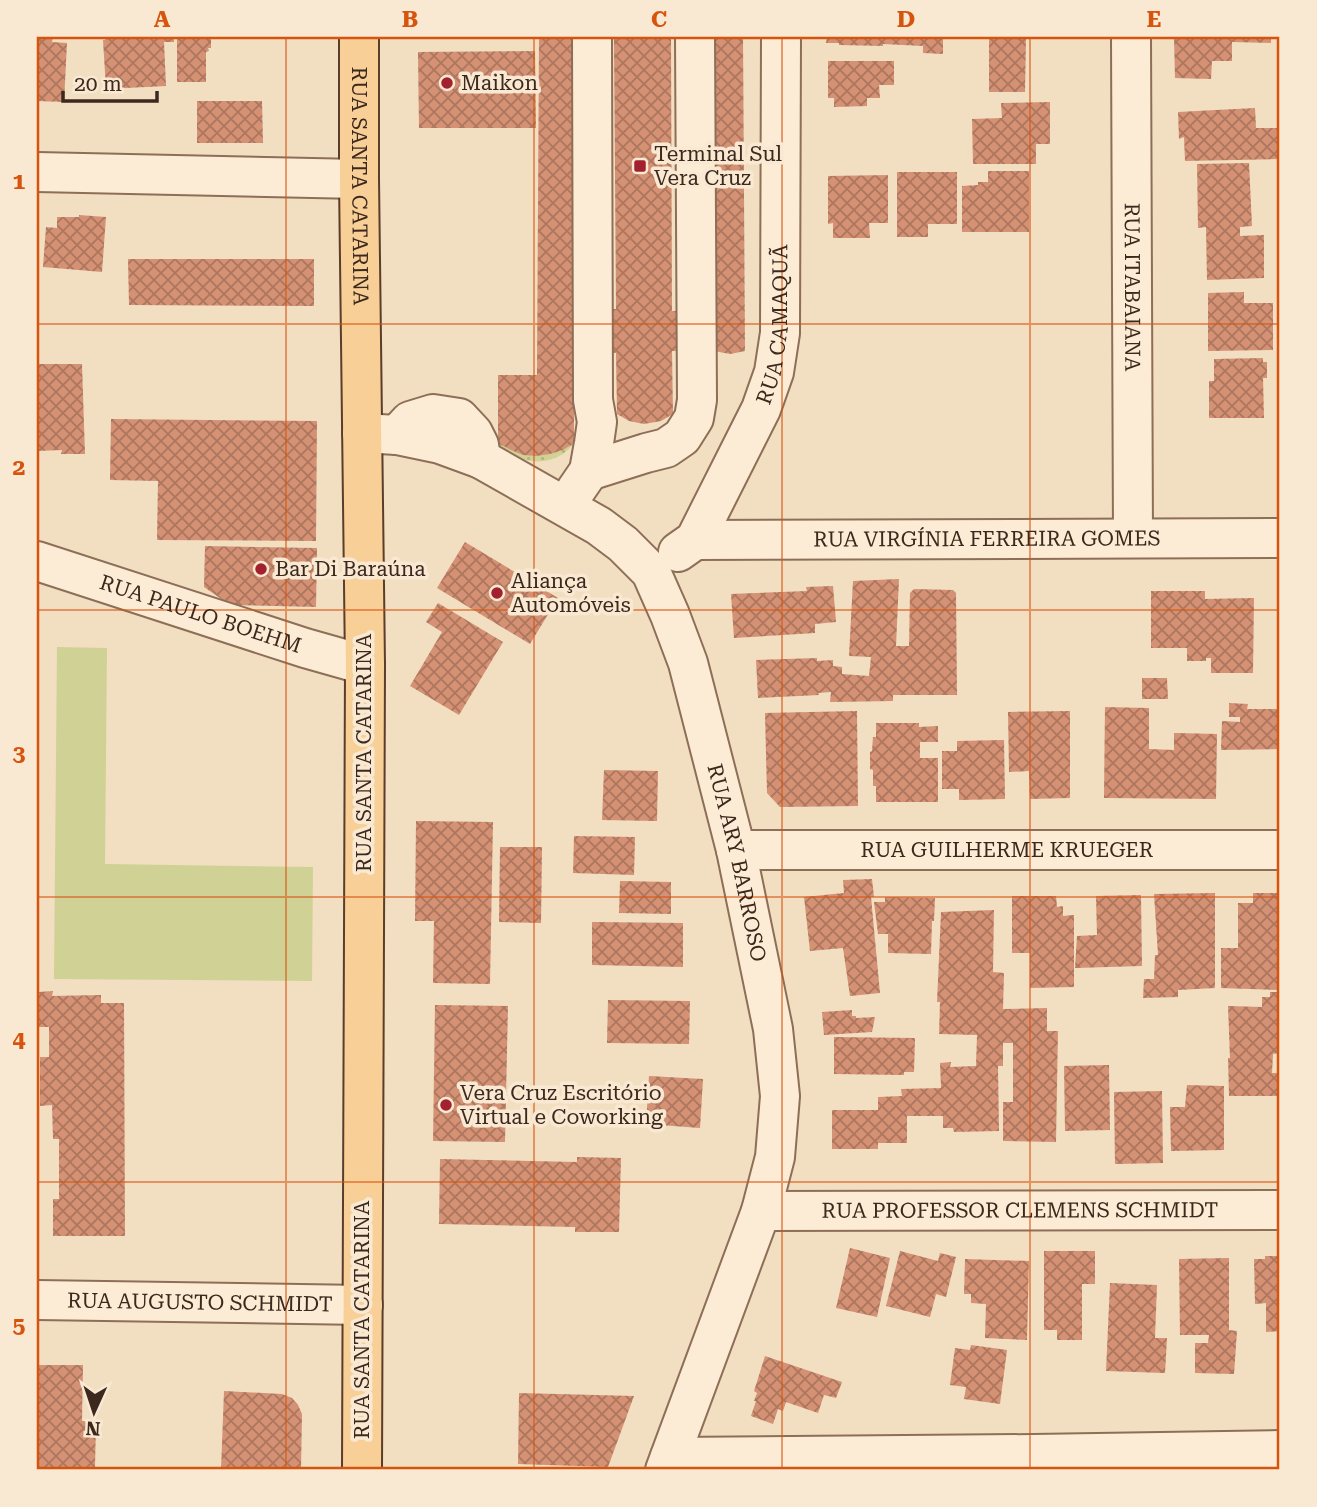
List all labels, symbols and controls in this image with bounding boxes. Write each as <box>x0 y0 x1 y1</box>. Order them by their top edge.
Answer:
text: A <box>154 6 171 33</box>
text: B <box>402 6 418 33</box>
text: C <box>651 6 667 33</box>
text: D <box>897 6 915 33</box>
text: E <box>1147 6 1161 33</box>
scale bar <box>63 60 158 104</box>
street label: RUA SANTA CATARINA <box>347 67 373 306</box>
place label: Maikon <box>461 71 538 95</box>
text: 20 m <box>74 72 122 96</box>
marker: Maikon <box>439 75 455 91</box>
place label: Terminal Sul Vera Cruz <box>654 142 783 190</box>
marker: Terminal Sul Vera Cruz <box>632 158 648 174</box>
text: 1 <box>13 168 26 195</box>
street label: RUA ITABAIANA <box>1120 203 1144 372</box>
street label: RUA CAMAQUÃ <box>752 244 793 408</box>
text: 2 <box>13 454 25 481</box>
street label: RUA VIRGÍNIA FERREIRA GOMES <box>813 526 1161 552</box>
place label: Bar Di Baraúna <box>275 557 426 581</box>
marker: Bar Di Baraúna <box>253 561 269 577</box>
place label: Aliança Automóveis <box>511 569 631 617</box>
street label: RUA PAULO BOEHM <box>97 570 304 658</box>
marker: Aliança Automóveis <box>489 585 505 601</box>
street label: RUA SANTA CATARINA <box>352 633 376 872</box>
text: 3 <box>13 740 26 767</box>
street label: RUA ARY BARROSO <box>702 761 771 964</box>
street label: RUA GUILHERME KRUEGER <box>861 838 1154 862</box>
text: 4 <box>13 1026 26 1053</box>
place label: Vera Cruz Escritório Virtual e Coworking <box>460 1081 663 1129</box>
marker: Vera Cruz Escritório Virtual e Coworking <box>438 1097 454 1113</box>
street label: RUA PROFESSOR CLEMENS SCHMIDT <box>822 1198 1218 1223</box>
street label: RUA SANTA CATARINA <box>350 1200 374 1439</box>
street label: RUA AUGUSTO SCHMIDT <box>67 1288 333 1317</box>
text: 5 <box>13 1312 26 1339</box>
north arrow <box>60 1378 130 1448</box>
text: N <box>85 1417 101 1440</box>

